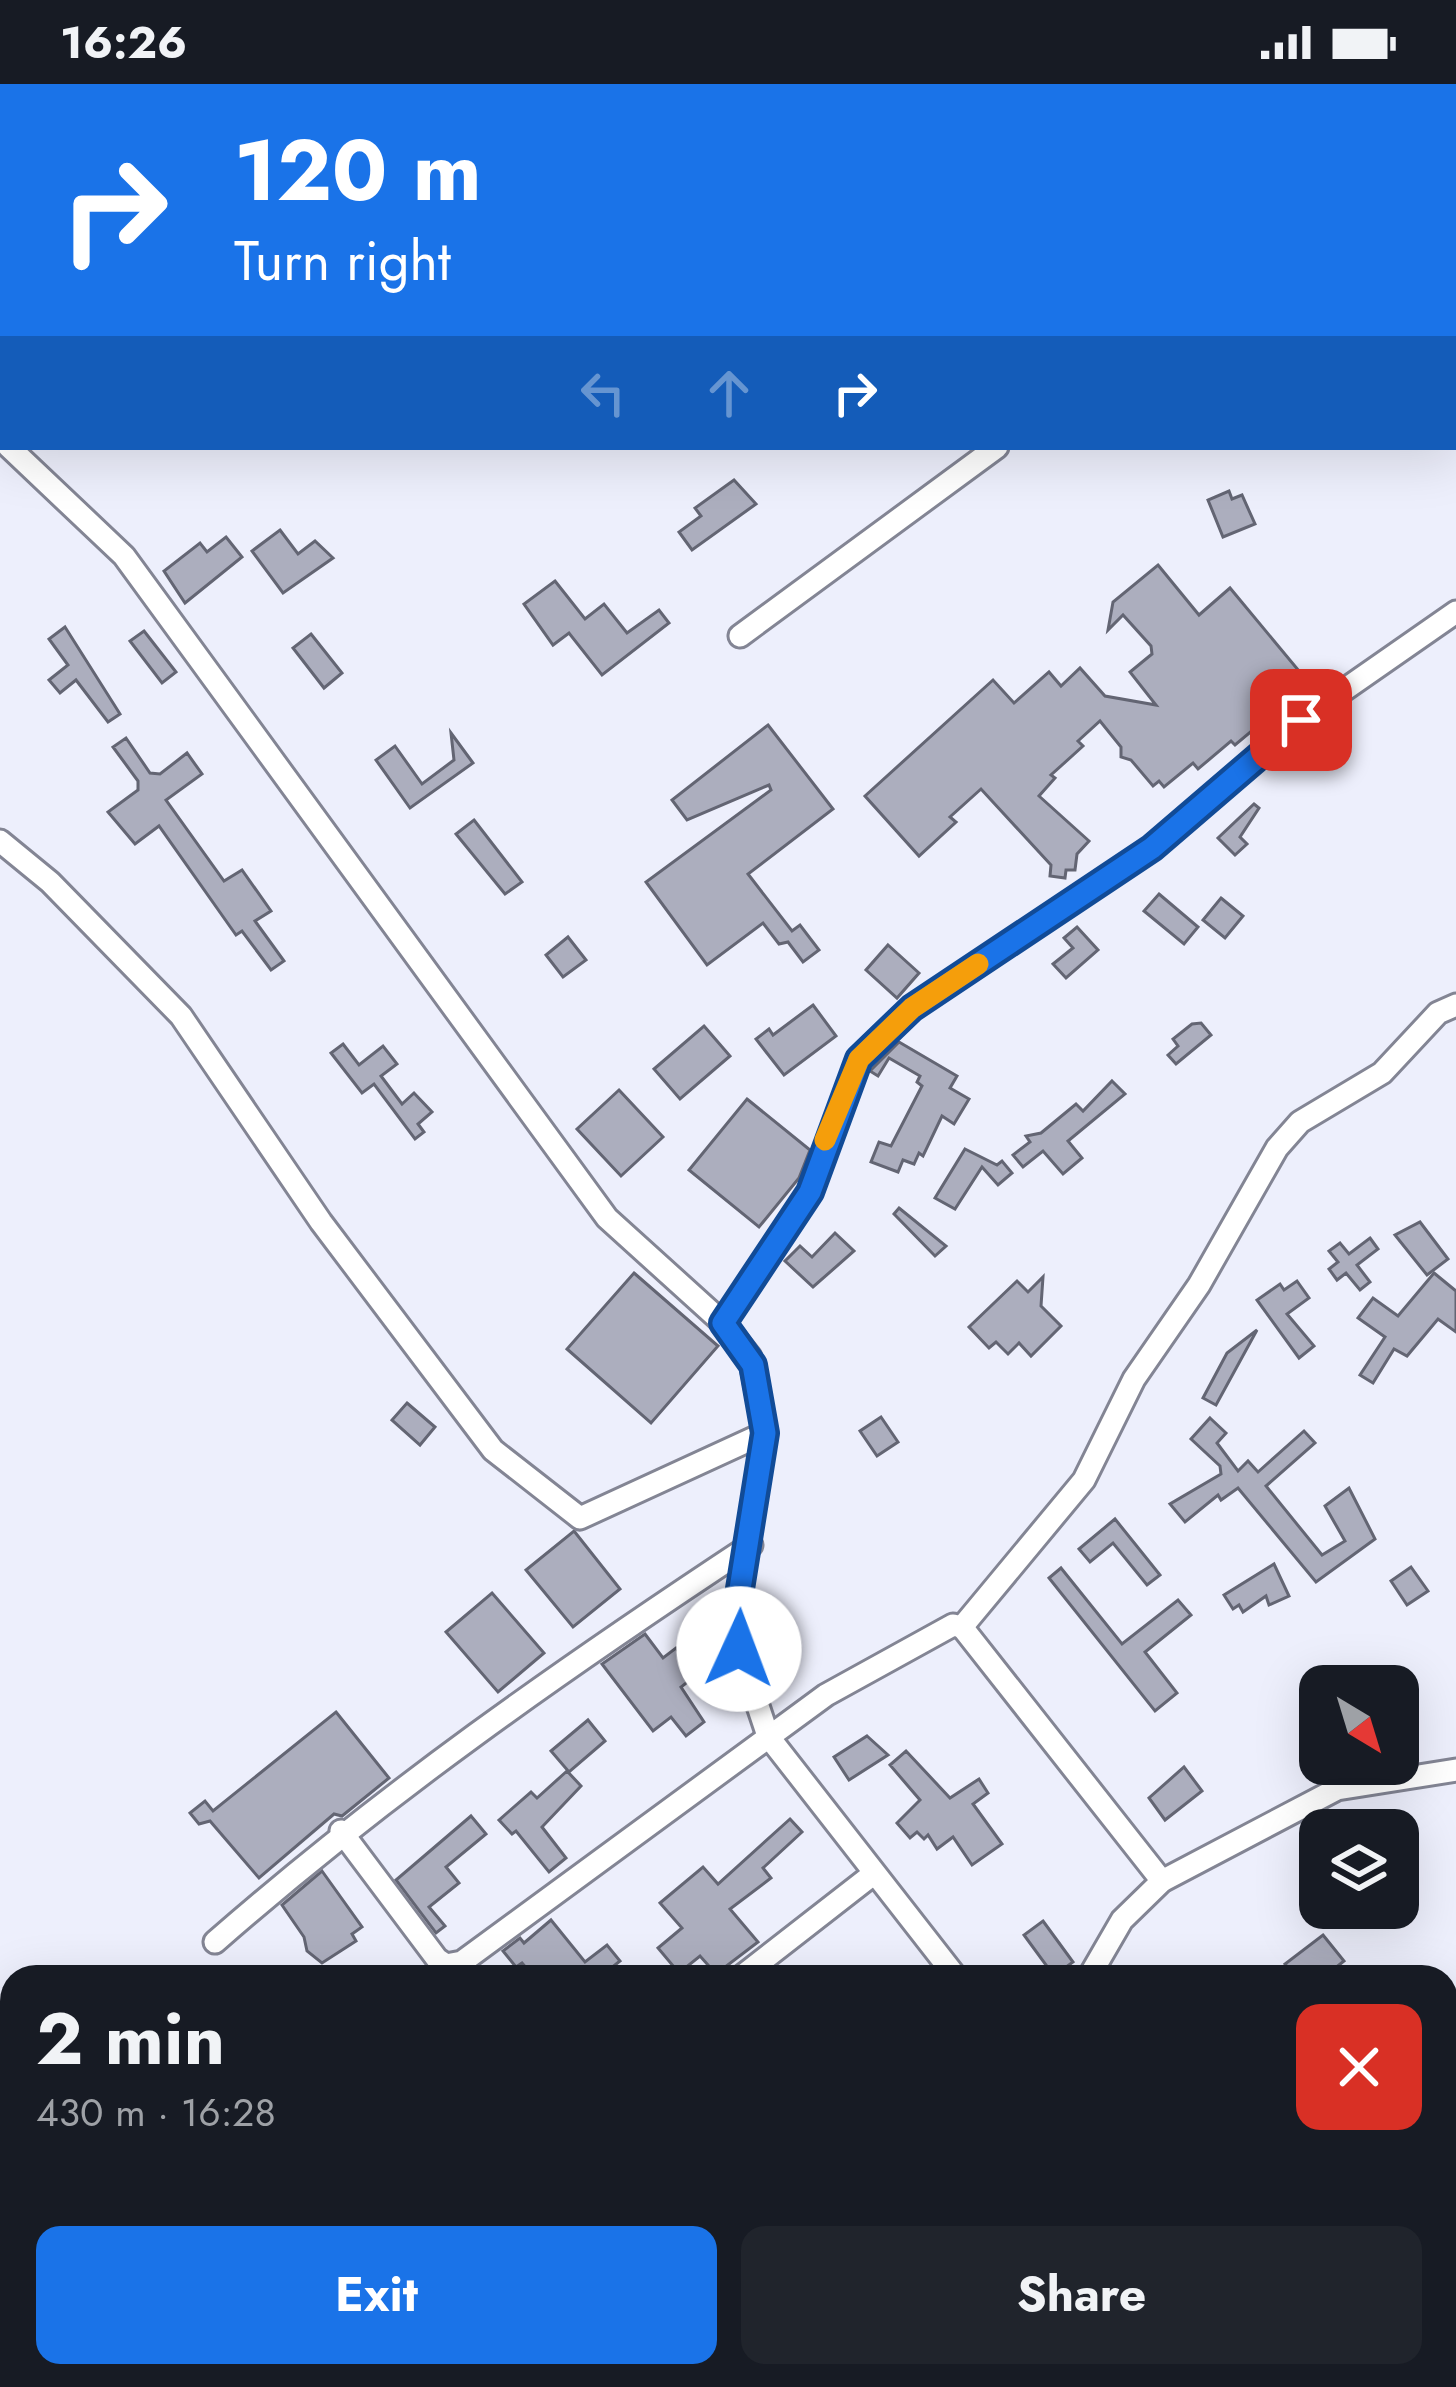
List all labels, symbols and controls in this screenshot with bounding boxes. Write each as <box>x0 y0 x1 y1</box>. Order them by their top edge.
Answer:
text: 16:26 <box>60 10 187 75</box>
text: 120 m <box>234 110 482 232</box>
icon: right <box>36 132 192 288</box>
text: Turn right <box>234 222 451 300</box>
icon: left <box>570 360 636 426</box>
icon: ahead <box>696 360 762 426</box>
icon: right <box>822 360 888 426</box>
pin <box>1250 669 1352 771</box>
icon: arrive <box>1268 687 1334 753</box>
position arrow <box>676 1586 802 1712</box>
north arrow <box>1299 1665 1419 1785</box>
map controls <box>1299 1665 1419 1929</box>
button: layers <box>1299 1809 1419 1929</box>
text: 2 min <box>36 1987 225 2091</box>
button: close <box>1296 2004 1422 2130</box>
text: 430 m · 16:28 <box>36 2084 276 2141</box>
button: Exit <box>36 2226 717 2364</box>
button: Share <box>741 2226 1422 2364</box>

